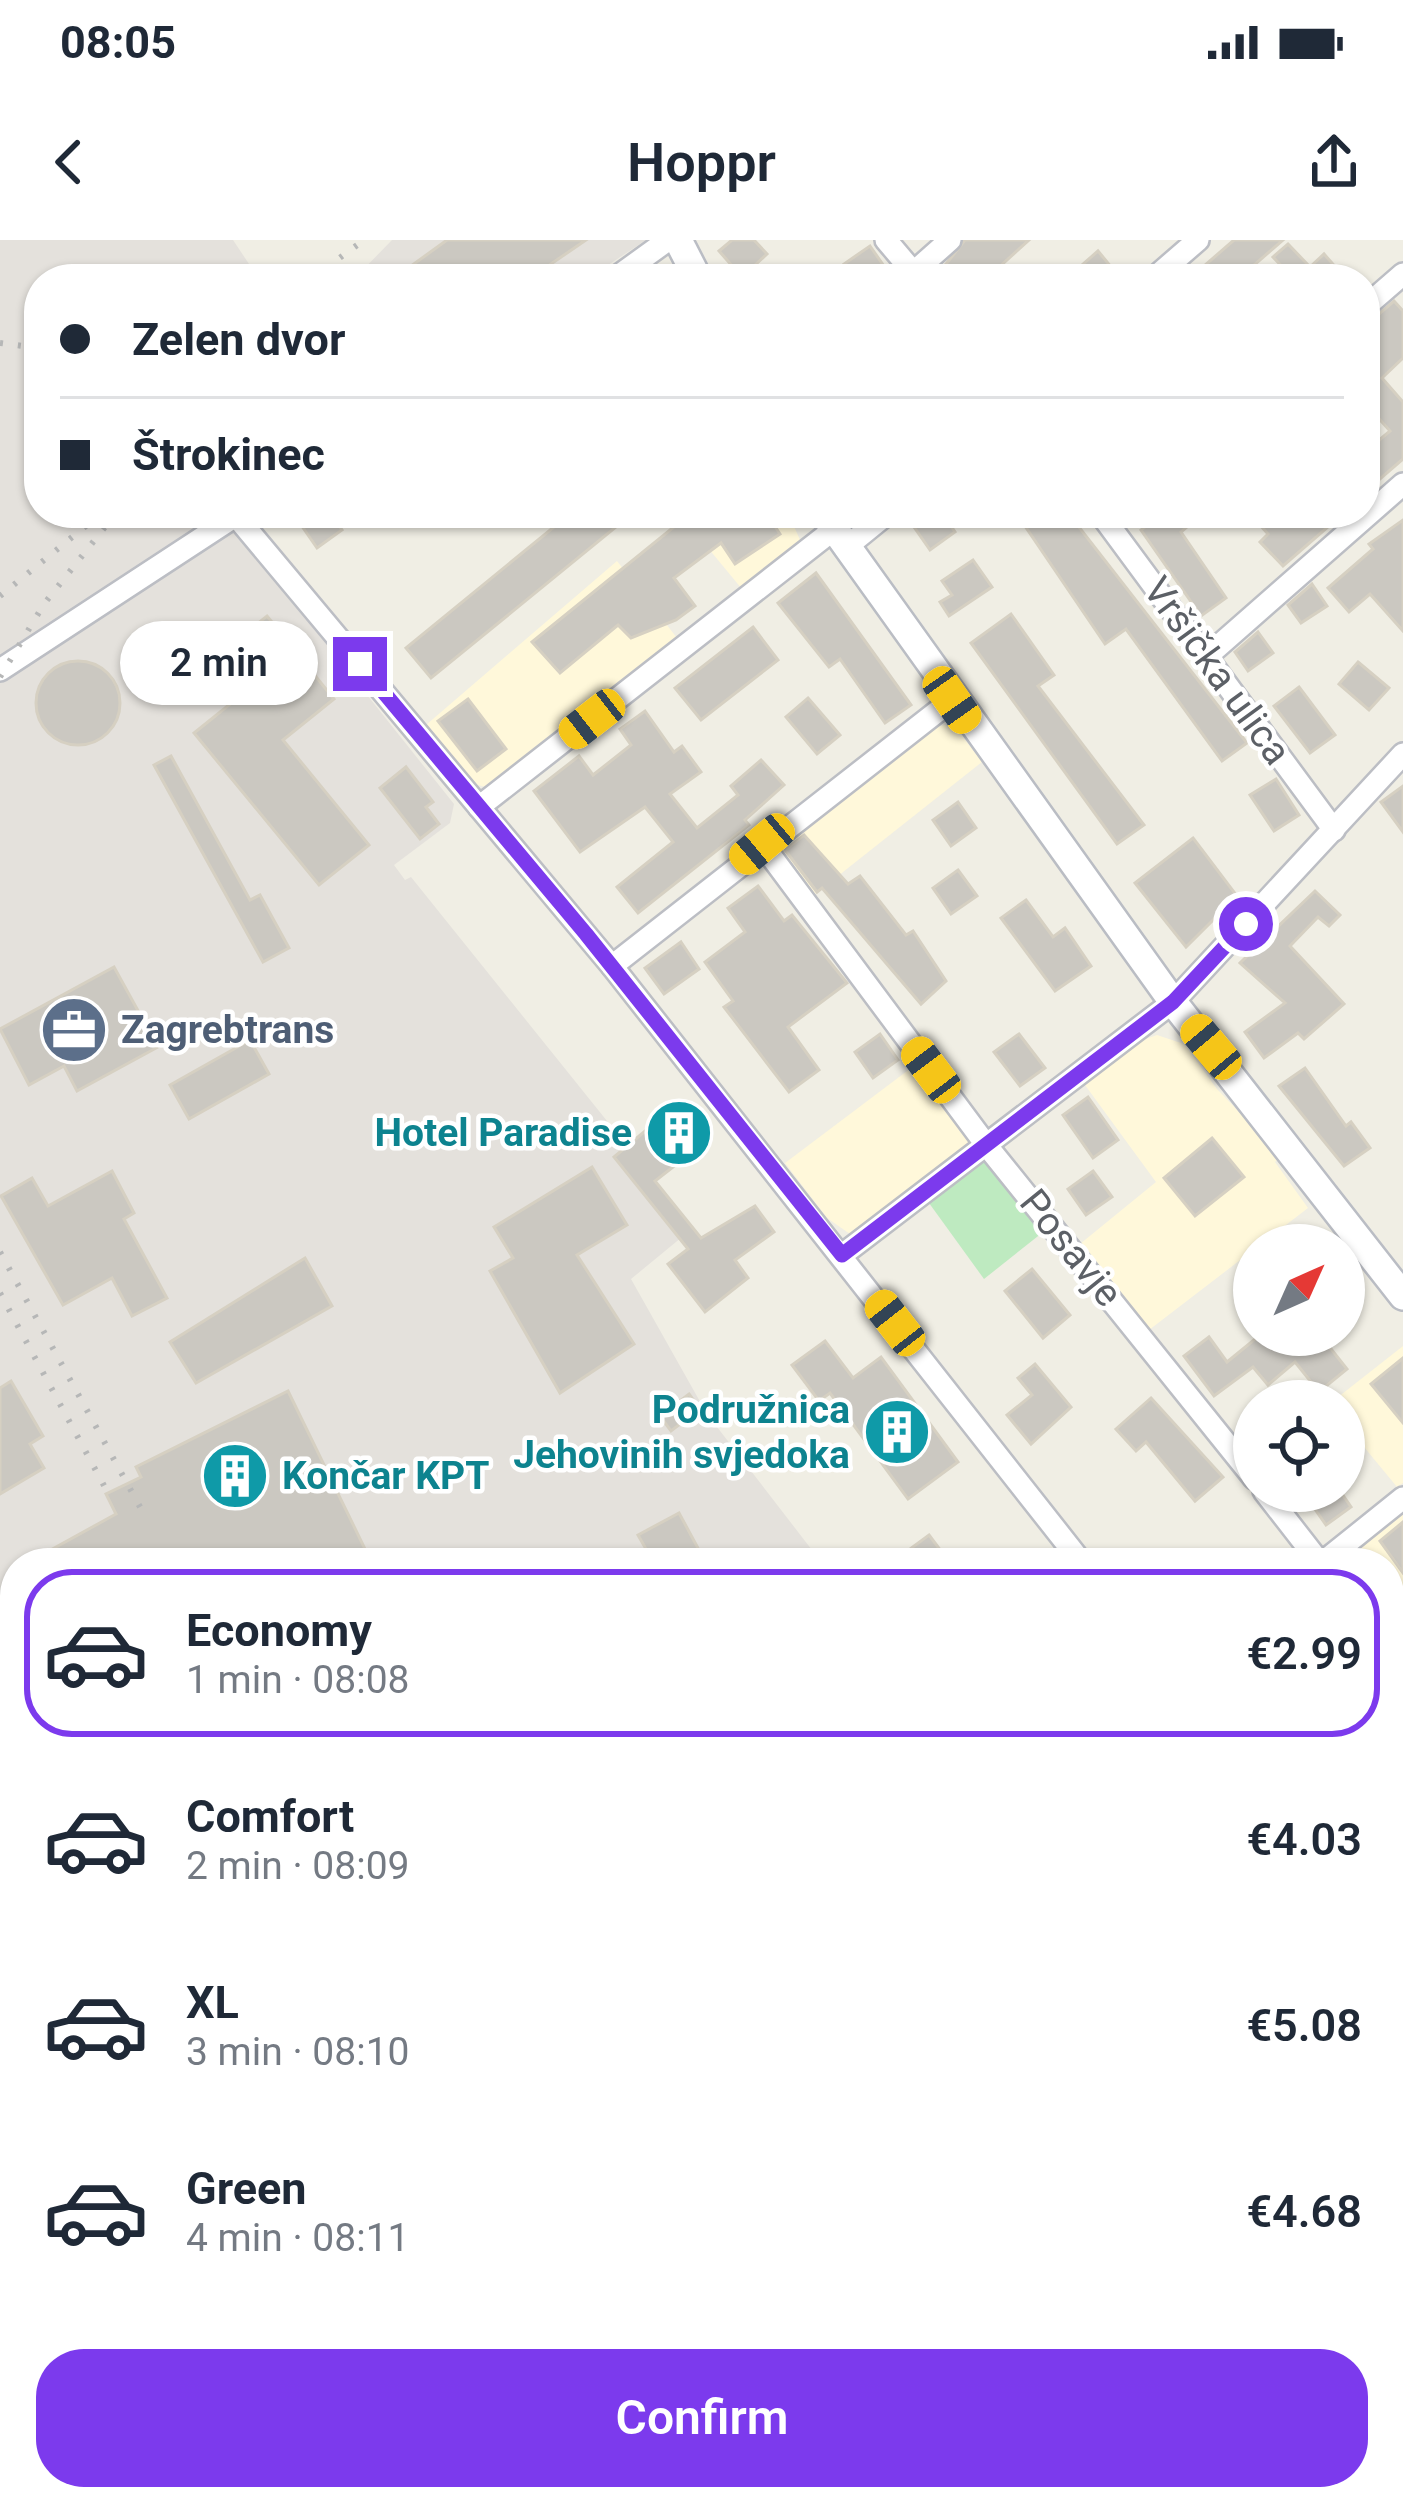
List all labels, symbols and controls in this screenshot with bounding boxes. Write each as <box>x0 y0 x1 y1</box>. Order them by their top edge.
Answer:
text: 08:05 <box>60 16 176 69</box>
icon: back <box>36 129 102 195</box>
icon: share <box>1301 129 1367 195</box>
text: Hoppr <box>627 131 776 194</box>
text: Zelen dvor <box>132 313 345 366</box>
text: Štrokinec <box>132 428 325 481</box>
street label: Vršička ulica <box>1134 568 1300 774</box>
callout: 2 min <box>120 622 318 706</box>
route end <box>333 637 387 691</box>
text: 2 min <box>170 640 268 686</box>
car <box>917 660 987 740</box>
car <box>553 683 631 755</box>
car <box>723 807 801 881</box>
route start <box>1219 897 1273 951</box>
office icon: Zagrebtrans <box>39 995 109 1065</box>
place label: Zagrebtrans <box>121 1007 334 1053</box>
car <box>1174 1008 1248 1086</box>
car <box>895 1030 967 1110</box>
building icon: Hotel Paradise <box>644 1098 714 1168</box>
place label: Hotel Paradise <box>374 1110 632 1156</box>
street label: Posavje <box>1010 1180 1132 1316</box>
north arrow <box>1233 1224 1365 1356</box>
map controls <box>1233 1224 1365 1512</box>
car <box>859 1284 931 1362</box>
button: locate <box>1233 1380 1365 1512</box>
place label: Podružnica Jehovinih svjedoka <box>513 1387 850 1478</box>
building icon: Podružnica Jehovinih svjedoka <box>862 1397 932 1467</box>
building icon: Končar KPT <box>200 1441 270 1511</box>
place label: Končar KPT <box>282 1453 489 1499</box>
icon: car <box>42 1599 150 1707</box>
text: Economy <box>186 1604 372 1657</box>
text: €2.99 <box>1246 1627 1362 1680</box>
text: 1 min · 08:08 <box>186 1657 409 1703</box>
icon: car <box>42 1785 150 1893</box>
text: Comfort <box>186 1790 354 1843</box>
text: €4.03 <box>1246 1813 1362 1866</box>
text: 2 min · 08:09 <box>186 1843 409 1889</box>
icon: car <box>42 1971 150 2079</box>
text: XL <box>186 1976 239 2029</box>
text: €5.08 <box>1246 1999 1362 2052</box>
text: 3 min · 08:10 <box>186 2029 409 2075</box>
icon: car <box>42 2157 150 2265</box>
text: Green <box>186 2162 307 2215</box>
text: €4.68 <box>1246 2185 1362 2238</box>
text: 4 min · 08:11 <box>186 2215 409 2261</box>
button: Confirm <box>36 2349 1368 2487</box>

